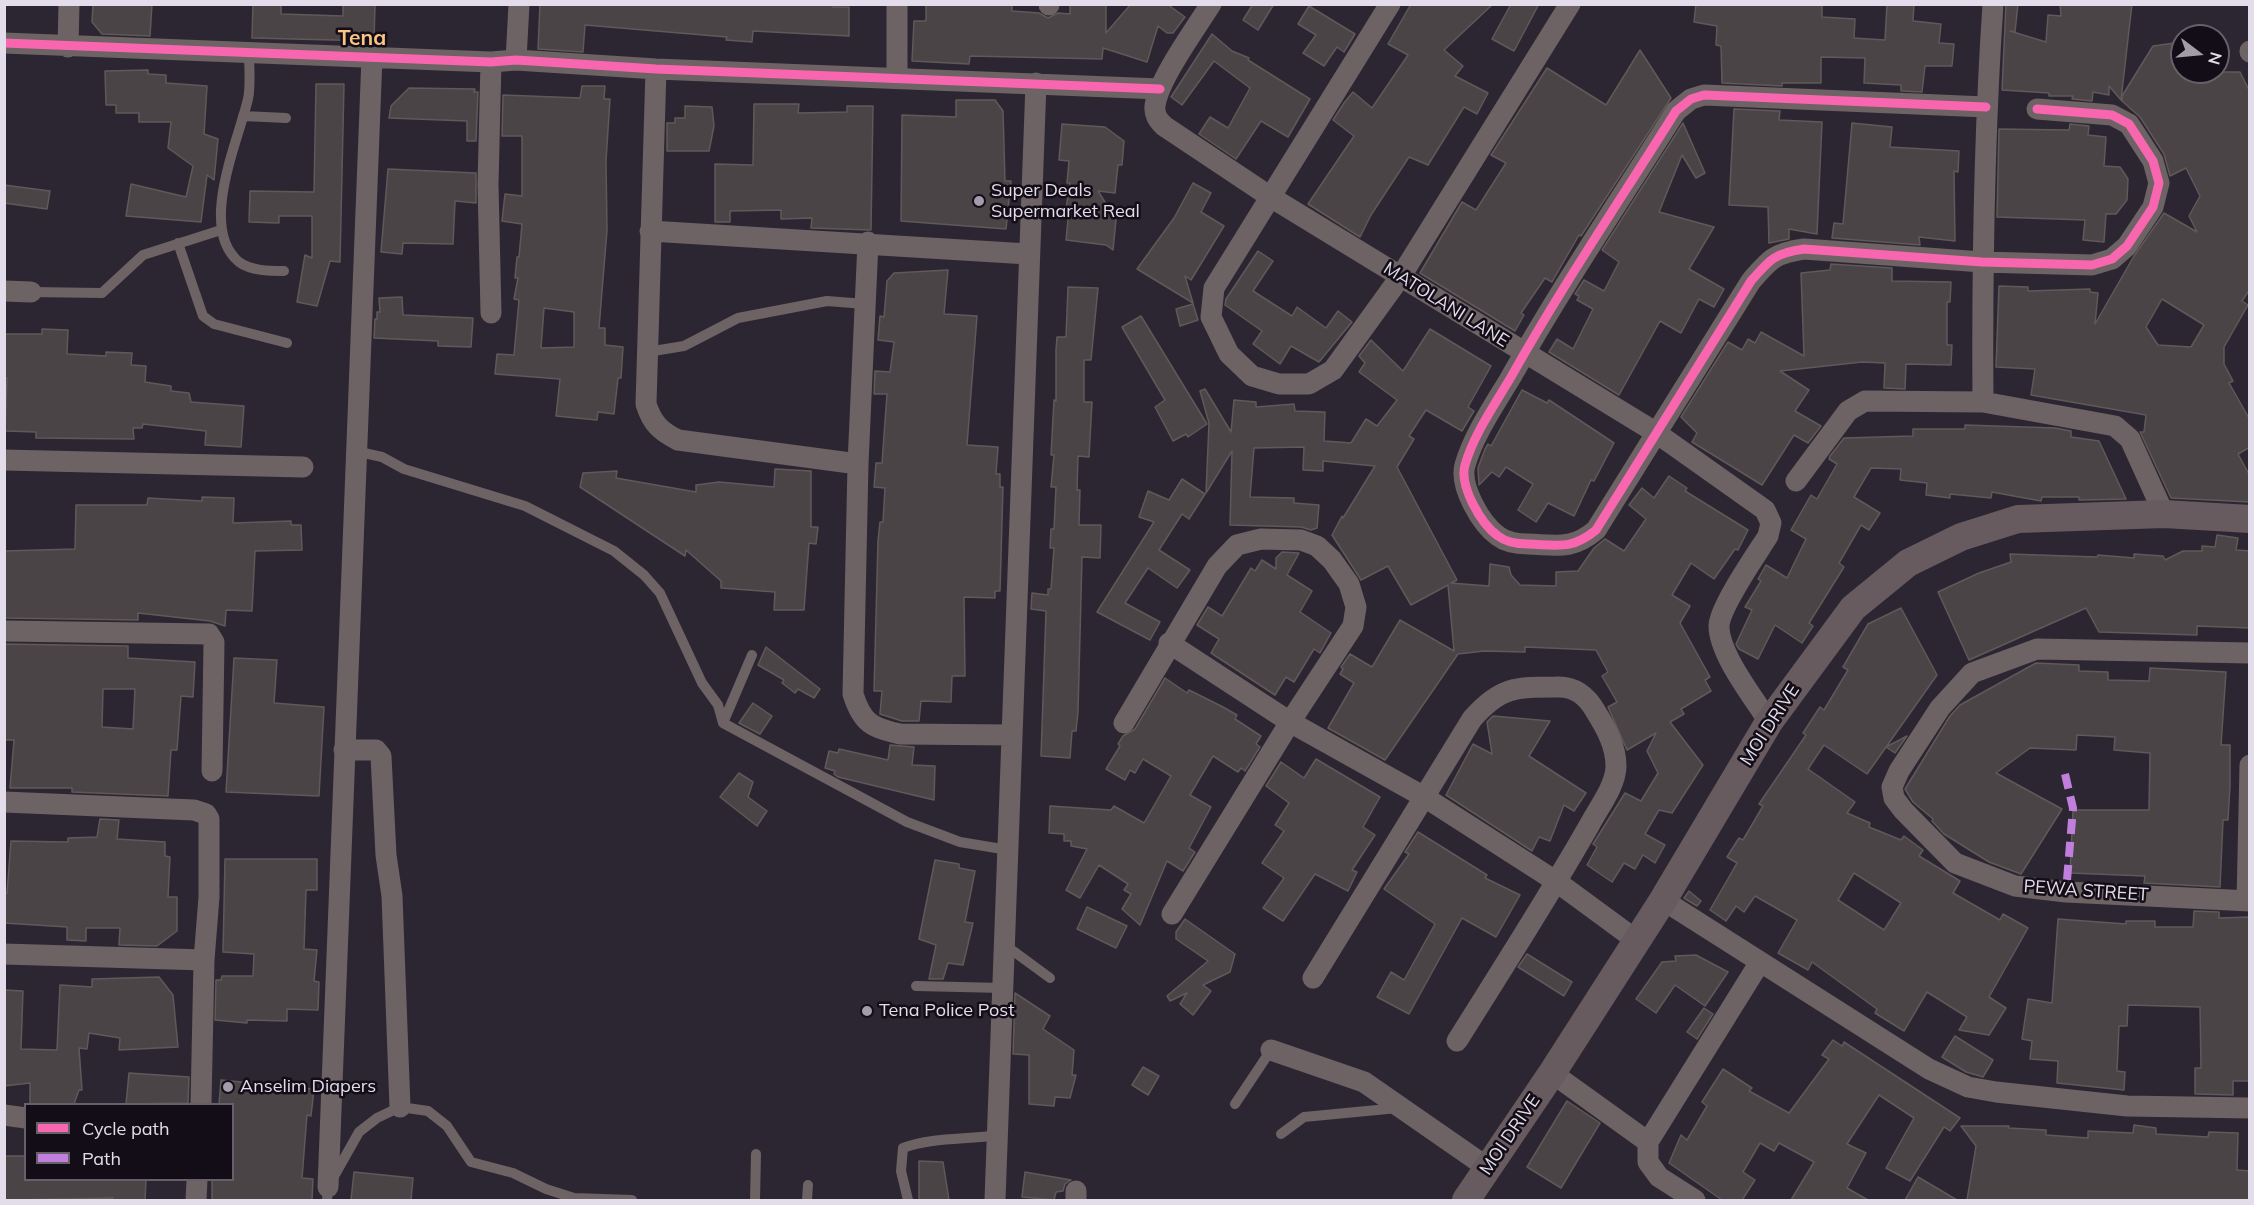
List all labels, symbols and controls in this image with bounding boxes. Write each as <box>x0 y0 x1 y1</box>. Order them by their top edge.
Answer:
north arrow <box>2170 24 2230 84</box>
district label: Tena <box>338 26 386 52</box>
text: N <box>2204 50 2227 67</box>
place label: Super Deals Supermarket Real <box>991 180 1140 222</box>
marker: Super Deals Supermarket Real <box>972 194 986 208</box>
street label: MATOLANI LANE <box>1379 258 1513 352</box>
street label: MOI DRIVE <box>1736 680 1804 770</box>
street label: PEWA STREET <box>2023 876 2149 906</box>
place label: Tena Police Post <box>879 1000 1014 1022</box>
marker: Tena Police Post <box>860 1004 874 1018</box>
place label: Anselim Diapers <box>240 1076 376 1098</box>
marker: Anselim Diapers <box>221 1080 235 1094</box>
street label: MOI DRIVE <box>1475 1091 1545 1179</box>
legend <box>24 1103 234 1181</box>
text: Cycle path <box>82 1117 169 1140</box>
text: Path <box>82 1147 121 1170</box>

